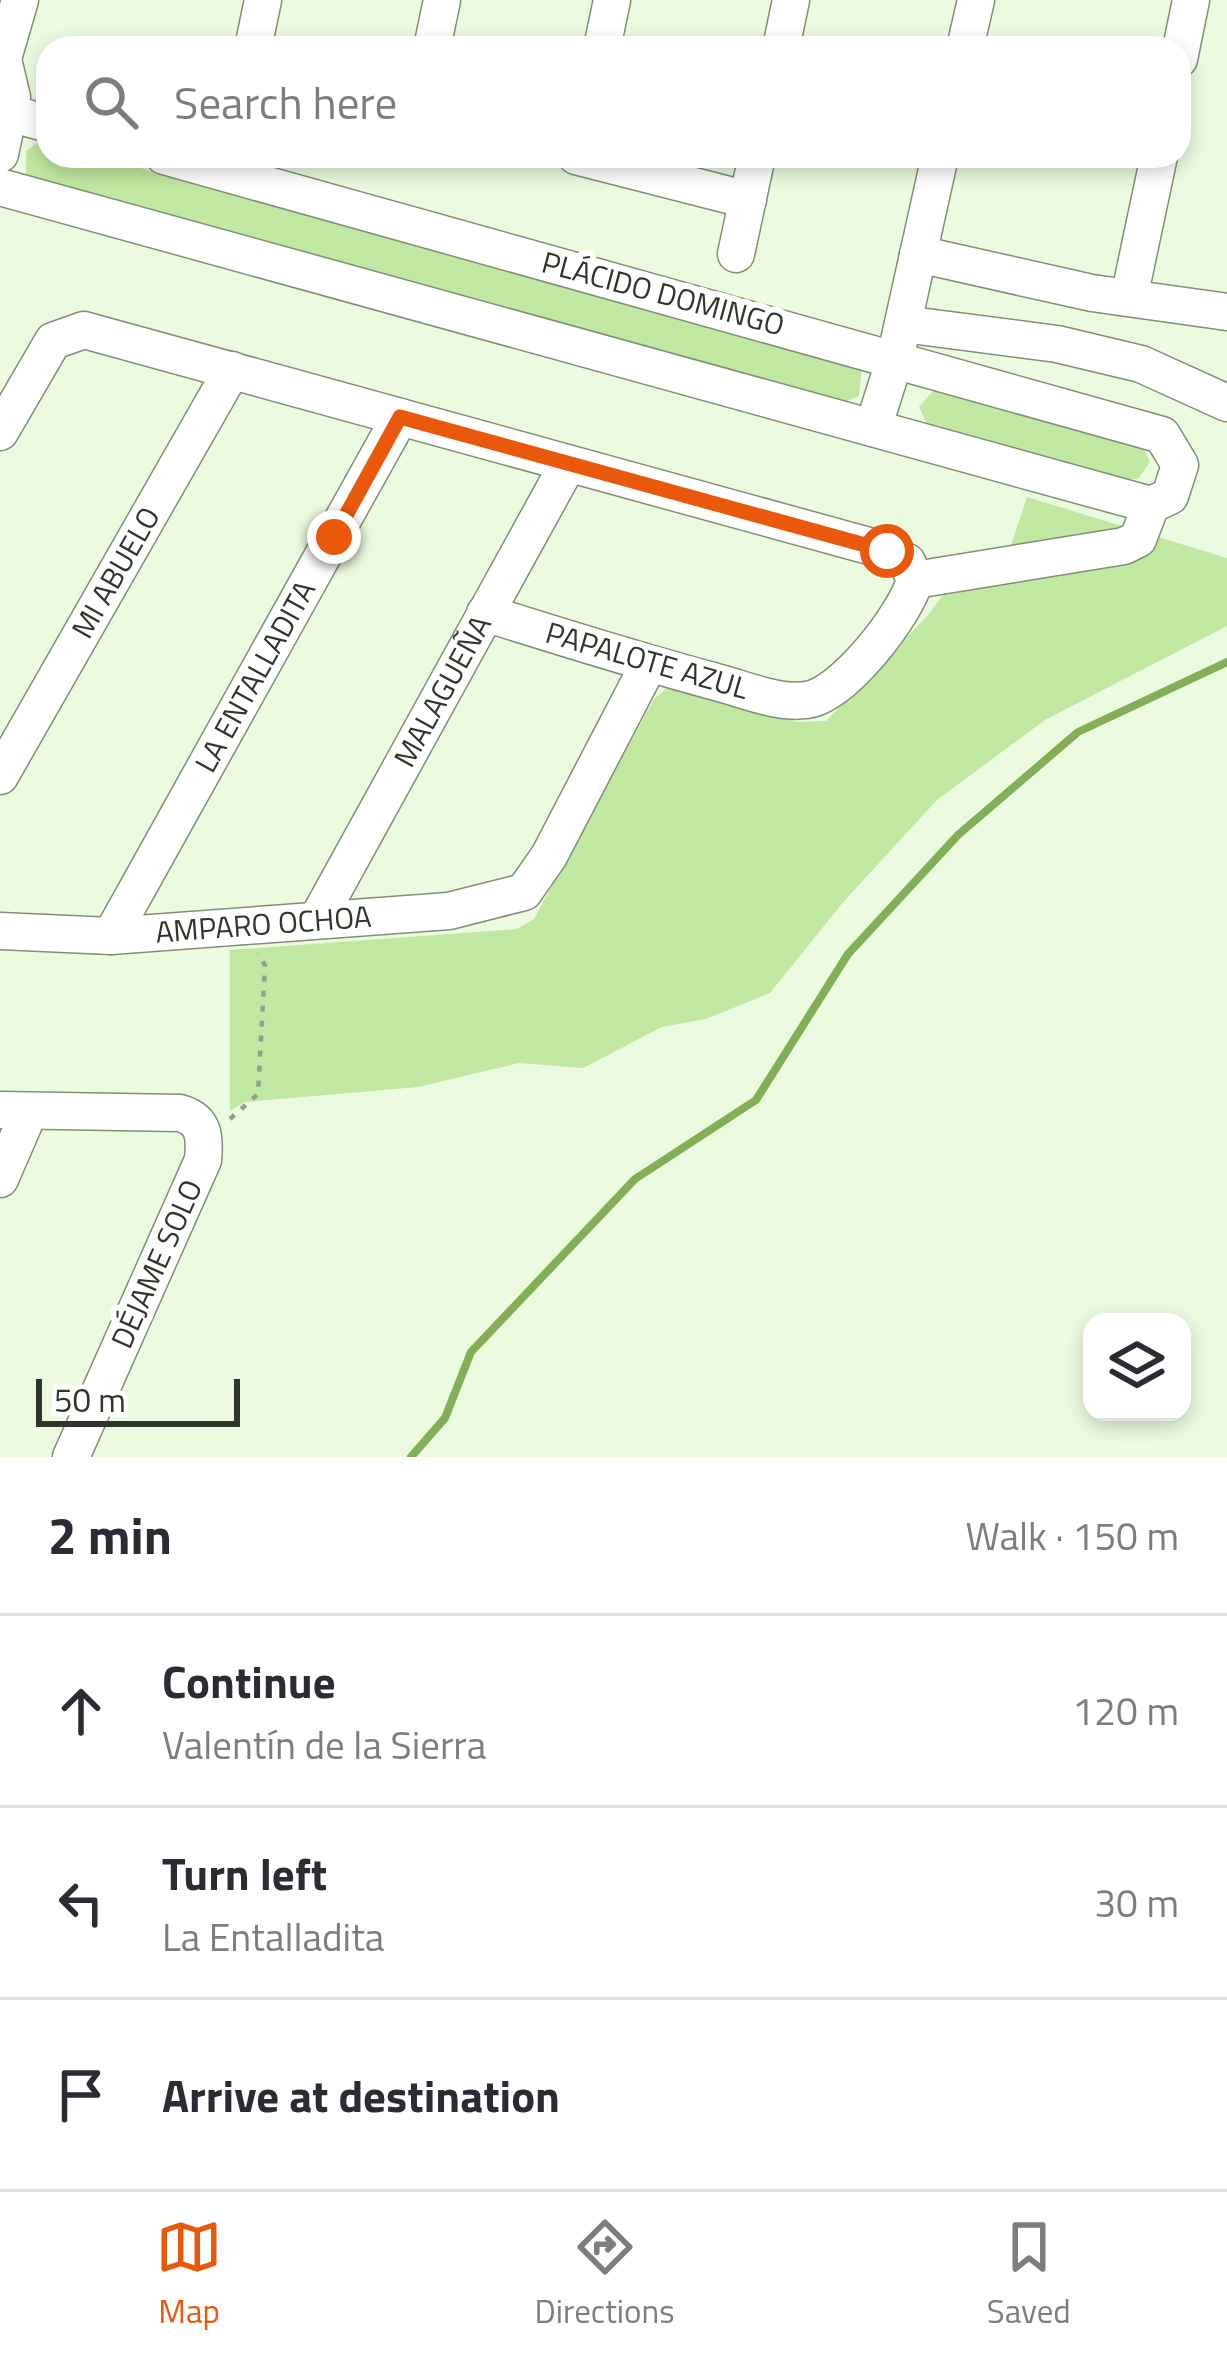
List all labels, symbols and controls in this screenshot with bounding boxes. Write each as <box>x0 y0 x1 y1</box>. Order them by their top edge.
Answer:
search box <box>36 36 1191 168</box>
text: Search here <box>174 68 397 136</box>
icon: search <box>78 69 144 135</box>
street label: PLÁCIDO DOMINGO <box>537 239 790 348</box>
street label: MI ABUELO <box>59 498 171 647</box>
route end <box>307 510 361 564</box>
route start <box>860 524 914 578</box>
street label: LA ENTALLADITA <box>183 571 327 781</box>
street label: MALAGUEÑA <box>381 606 503 775</box>
street label: PAPALOTE AZUL <box>540 609 754 711</box>
street label: AMPARO OCHOA <box>154 893 373 955</box>
street label: DÉJAME SOLO <box>98 1172 214 1355</box>
map controls <box>1083 1313 1191 1421</box>
button: layers <box>1083 1313 1191 1421</box>
scale bar <box>36 1373 240 1426</box>
text: 50 m <box>54 1375 126 1425</box>
text: 2 min <box>48 1496 172 1574</box>
text: Walk · 150 m <box>965 1506 1179 1565</box>
text: Continue <box>162 1647 336 1715</box>
icon: ahead <box>48 1678 114 1744</box>
text: 120 m <box>1072 1681 1179 1740</box>
text: Valentín de la Sierra <box>162 1715 486 1774</box>
text: Turn left <box>162 1839 327 1907</box>
icon: left <box>48 1870 114 1936</box>
text: 30 m <box>1094 1873 1179 1932</box>
text: La Entalladita <box>162 1907 384 1966</box>
text: Arrive at destination <box>162 2061 560 2129</box>
icon: arrive <box>48 2062 114 2128</box>
tab: Map <box>156 2214 222 2336</box>
tab: Directions <box>535 2214 674 2336</box>
tab: Saved <box>987 2214 1071 2336</box>

